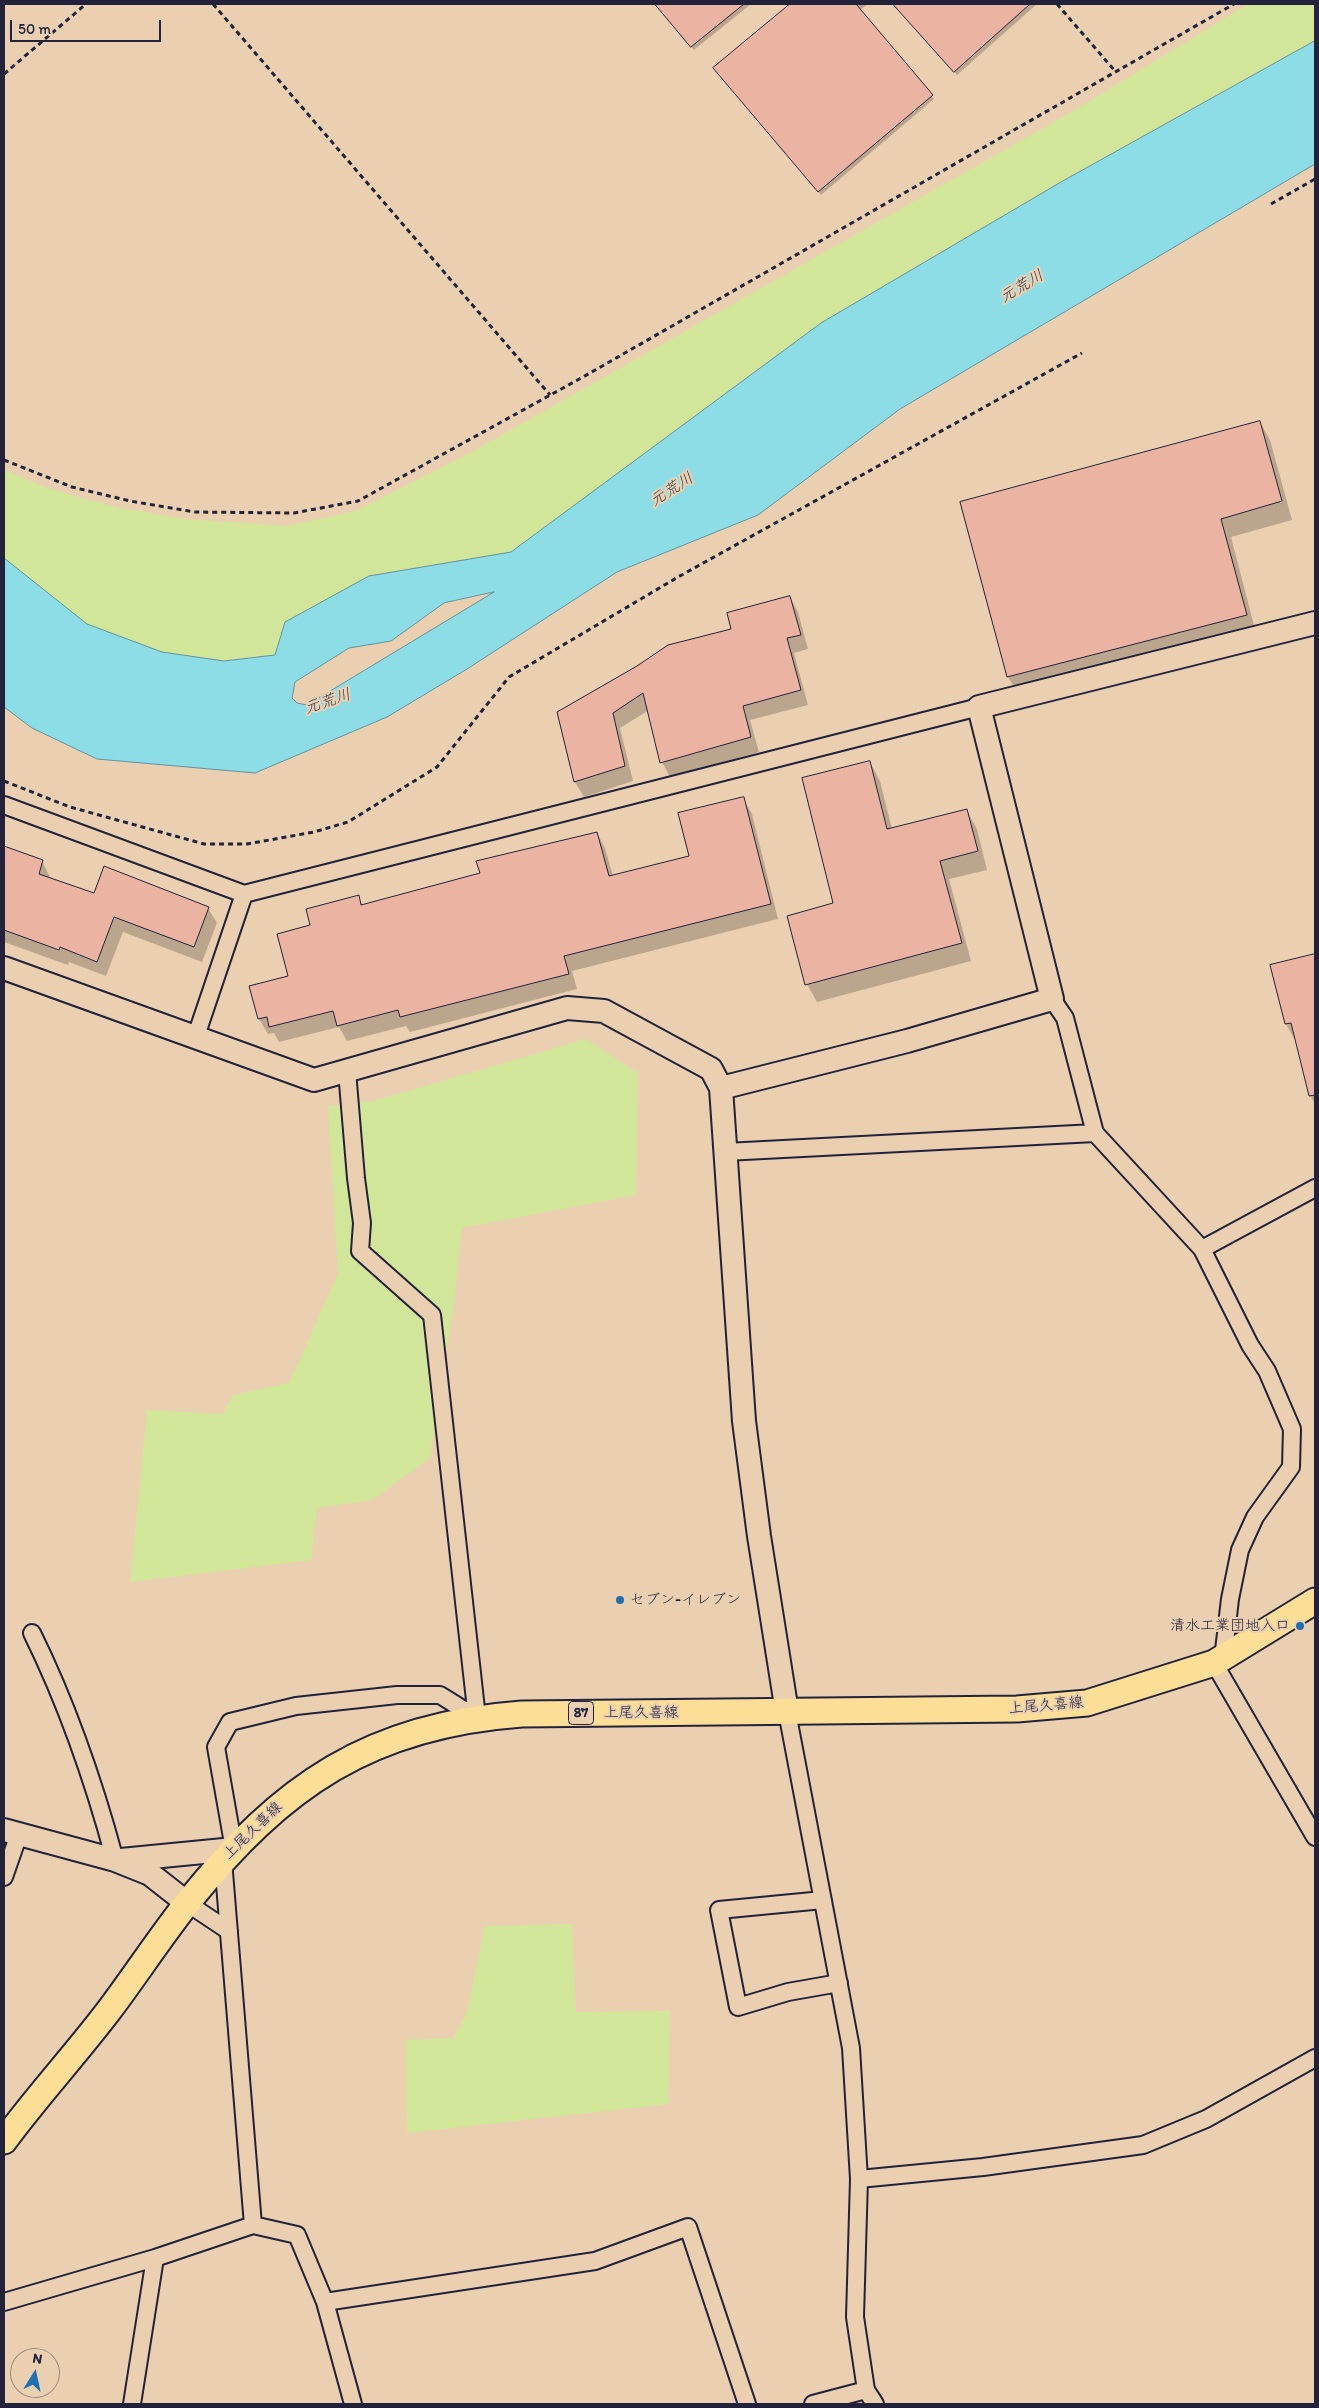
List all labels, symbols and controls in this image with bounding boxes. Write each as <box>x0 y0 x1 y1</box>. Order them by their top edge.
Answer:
scale bar <box>12 10 164 42</box>
text: 50 m <box>18 20 51 38</box>
water label: 元荒川 <box>996 266 1048 308</box>
water label: 元荒川 <box>647 469 697 511</box>
water label: 元荒川 <box>302 685 354 719</box>
place label: セブン-イレブン <box>630 1591 741 1609</box>
marker: セブン-イレブン <box>614 1594 626 1606</box>
place label: 清水工業団地入口 <box>1170 1617 1290 1635</box>
marker: 清水工業団地入口 <box>1294 1620 1306 1632</box>
street label: 上尾久喜線 <box>1008 1694 1084 1718</box>
road number: 87 <box>568 1702 594 1725</box>
street label: 上尾久喜線 <box>604 1704 678 1722</box>
street label: 上尾久喜線 <box>220 1798 286 1864</box>
north arrow <box>10 2348 60 2398</box>
text: N <box>31 2350 44 2368</box>

